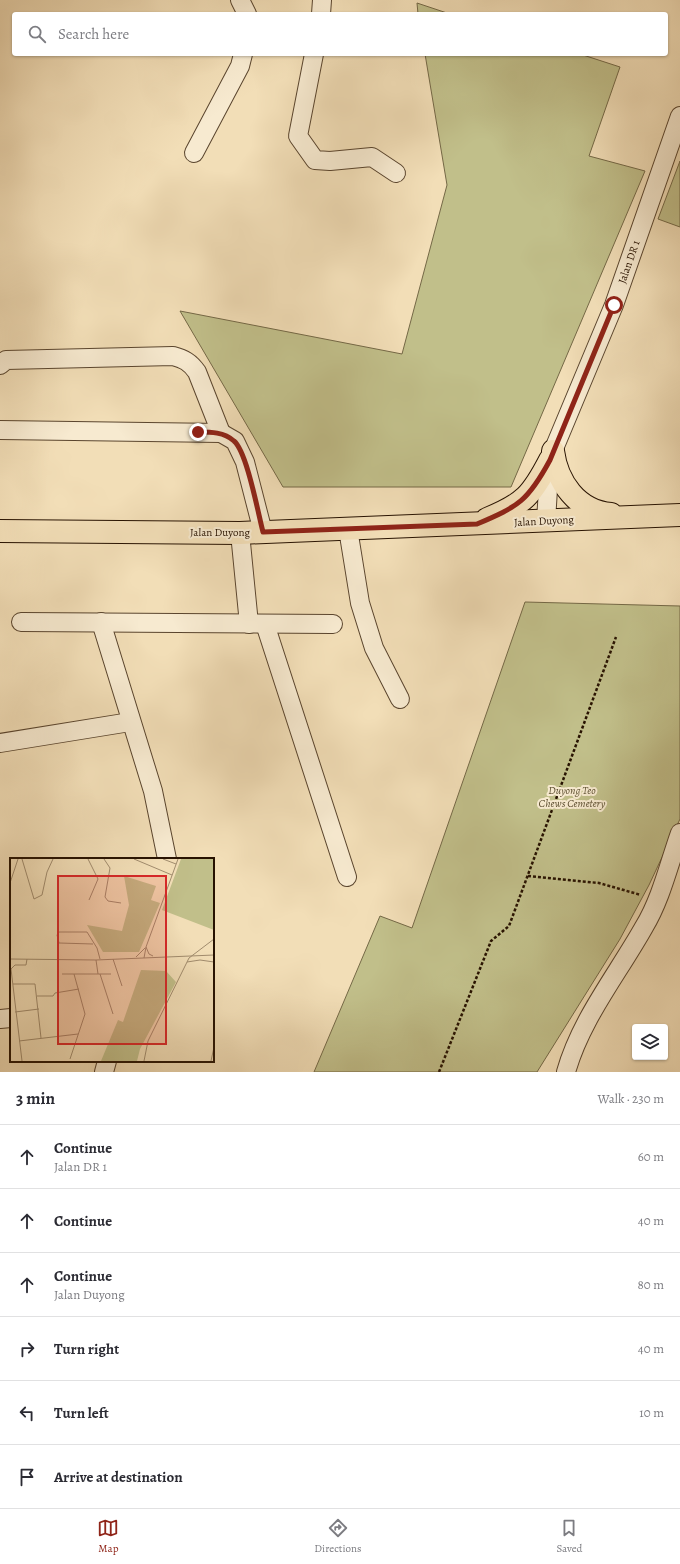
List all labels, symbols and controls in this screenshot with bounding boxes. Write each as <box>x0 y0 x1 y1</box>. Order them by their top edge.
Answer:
search box <box>12 12 668 56</box>
icon: search <box>26 23 48 45</box>
text: Search here <box>58 24 129 44</box>
street label: Jalan DR 1 <box>615 238 643 286</box>
route start <box>605 296 623 314</box>
route end <box>189 423 207 441</box>
street label: Jalan Duyong <box>514 512 575 530</box>
street label: Jalan Duyong <box>190 525 250 540</box>
park label: Duyong Teo Chews Cemetery <box>539 783 606 811</box>
inset map <box>10 858 214 1062</box>
map controls <box>632 1024 668 1060</box>
button: layers <box>632 1024 668 1060</box>
text: 3 min <box>16 1087 55 1110</box>
text: Walk · 230 m <box>598 1090 664 1107</box>
text: Continue <box>54 1138 112 1158</box>
icon: ahead <box>16 1146 38 1168</box>
text: 60 m <box>638 1148 664 1165</box>
text: Jalan DR 1 <box>54 1158 107 1175</box>
icon: ahead <box>16 1210 38 1232</box>
text: Continue <box>54 1211 112 1231</box>
text: 40 m <box>638 1212 664 1229</box>
text: Continue <box>54 1266 112 1286</box>
icon: ahead <box>16 1274 38 1296</box>
text: 80 m <box>637 1276 664 1293</box>
text: Jalan Duyong <box>54 1286 125 1303</box>
icon: right <box>16 1338 38 1360</box>
text: Turn right <box>54 1339 119 1359</box>
text: 40 m <box>638 1340 664 1357</box>
icon: left <box>16 1402 38 1424</box>
text: Turn left <box>54 1403 109 1423</box>
text: 10 m <box>639 1404 664 1421</box>
icon: arrive <box>16 1466 38 1488</box>
text: Arrive at destination <box>54 1467 183 1487</box>
tab: Map <box>97 1517 119 1556</box>
tab: Directions <box>314 1517 362 1556</box>
tab: Saved <box>556 1517 583 1556</box>

